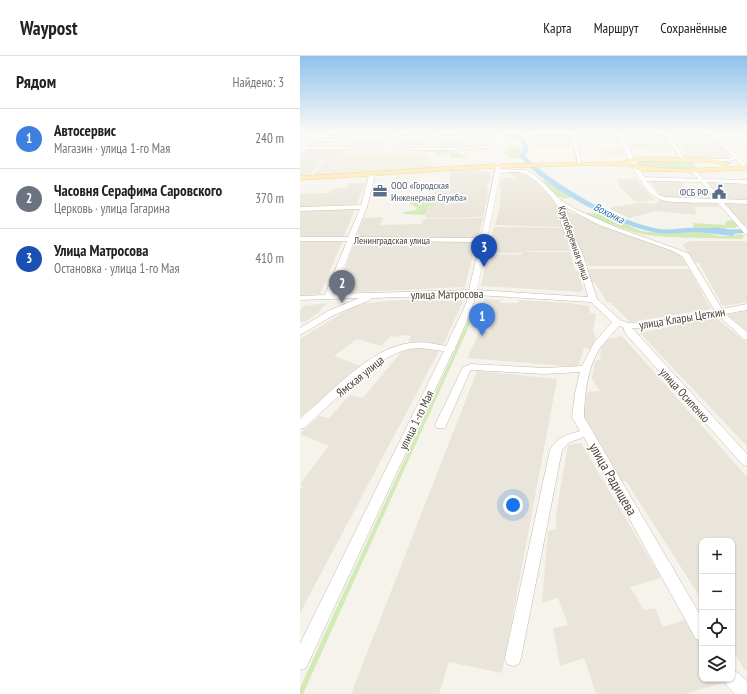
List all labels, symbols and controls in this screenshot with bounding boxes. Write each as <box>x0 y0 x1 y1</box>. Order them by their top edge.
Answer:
text: Waypost <box>20 16 77 40</box>
text: Карта <box>543 19 572 37</box>
text: Маршрут <box>594 19 638 37</box>
text: Сохранённые <box>660 19 727 37</box>
text: Рядом <box>16 71 56 93</box>
text: Найдено: 3 <box>233 74 284 91</box>
text: Автосервис <box>54 121 116 140</box>
text: 1 <box>26 130 32 147</box>
text: 240 m <box>255 130 284 147</box>
text: Магазин · улица 1-го Мая <box>54 140 170 157</box>
place label: ООО «Городская Инженерная Служба» <box>391 179 467 204</box>
text: Часовня Серафима Саровского <box>54 181 222 200</box>
office icon: ООО «Городская Инженерная Служба» <box>372 183 388 199</box>
public building icon: ФСБ РФ <box>711 184 727 200</box>
place label: ФСБ РФ <box>680 186 709 199</box>
text: 2 <box>26 190 32 207</box>
text: 370 m <box>255 190 284 207</box>
water label: Вохонка <box>591 199 627 227</box>
text: Церковь · улица Гагарина <box>54 200 170 217</box>
street label: Крутобережная улица <box>555 204 593 282</box>
street label: Ленинградская улица <box>353 234 430 247</box>
pin: 3 <box>471 234 497 267</box>
text: Улица Матросова <box>54 241 148 260</box>
text: 3 <box>26 250 32 267</box>
text: 410 m <box>255 250 284 267</box>
text: Остановка · улица 1-го Мая <box>54 260 180 277</box>
pin: 2 <box>329 270 355 303</box>
street label: улица Матросова <box>411 286 484 302</box>
pin: 1 <box>469 303 495 336</box>
street label: улица Клары Цеткин <box>638 304 726 332</box>
street label: Ямская улица <box>333 352 387 400</box>
street label: улица Осипенко <box>657 365 713 425</box>
street label: улица 1-го Мая <box>395 388 437 452</box>
street label: улица Радищева <box>585 439 641 519</box>
your location <box>503 495 523 515</box>
map controls <box>699 538 735 682</box>
button: + <box>699 538 735 574</box>
button: − <box>699 574 735 610</box>
button: locate <box>699 610 735 646</box>
button: layers <box>699 646 735 682</box>

